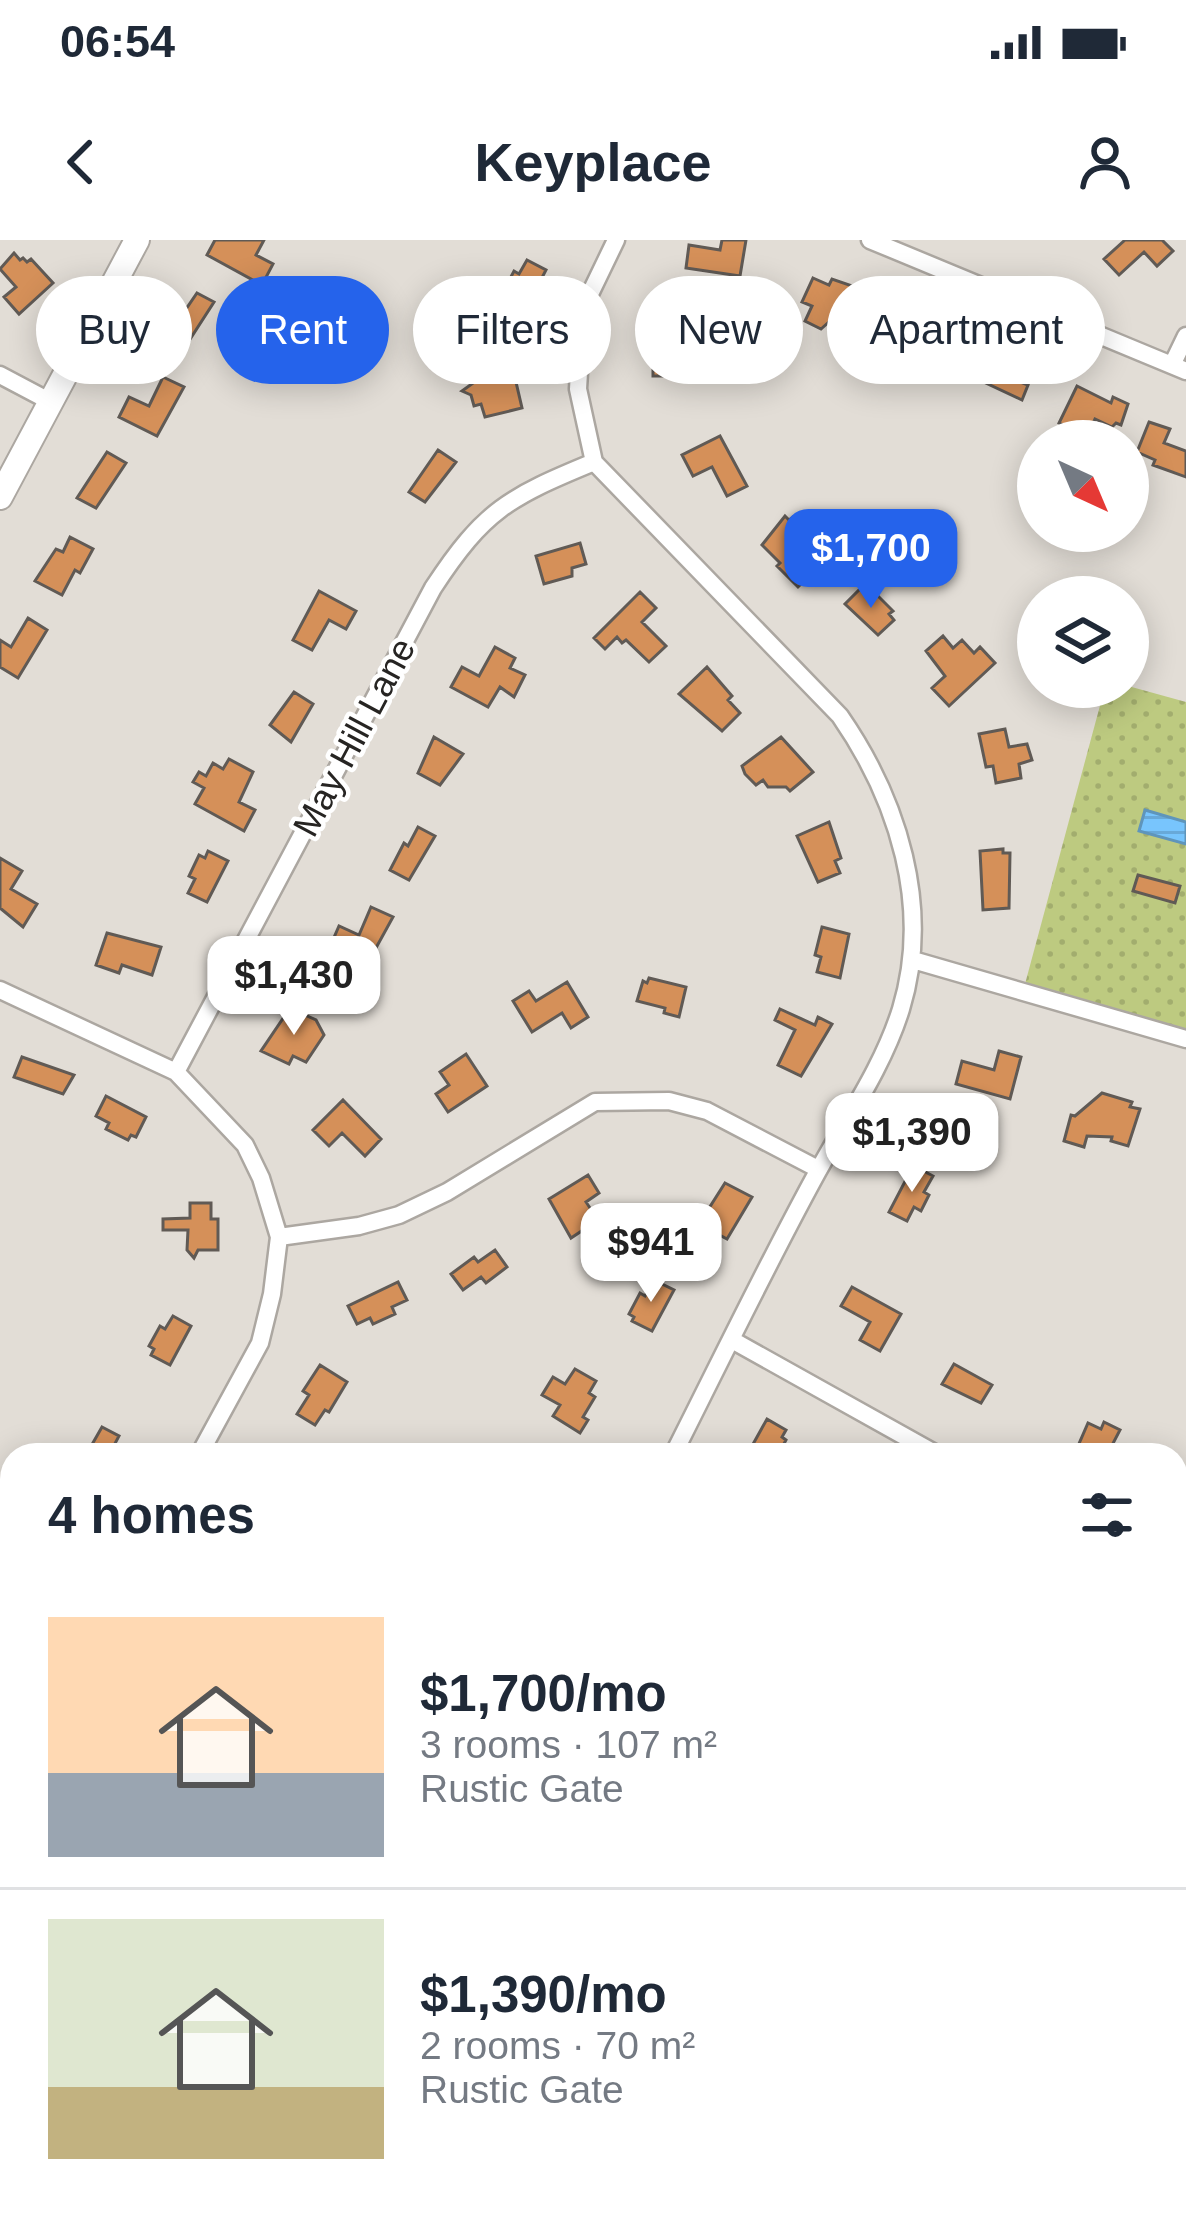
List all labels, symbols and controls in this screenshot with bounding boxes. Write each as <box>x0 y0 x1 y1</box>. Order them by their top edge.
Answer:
text: 06:54 <box>60 16 175 67</box>
icon: back <box>48 129 114 195</box>
icon: person <box>1072 129 1138 195</box>
text: Keyplace <box>474 132 712 192</box>
chip: Buy <box>36 276 192 384</box>
chip: Rent <box>216 276 389 384</box>
chip: Filters <box>413 276 611 384</box>
chip: New <box>635 276 803 384</box>
chip: Apartment <box>827 276 1105 384</box>
north arrow <box>1017 420 1149 552</box>
map controls <box>1017 420 1149 708</box>
pin: $1,700 <box>773 509 969 611</box>
text: $1,700 <box>811 526 931 569</box>
button: layers <box>1017 576 1149 708</box>
street label: May Hill Lane <box>285 631 423 843</box>
pin: $1,430 <box>196 936 392 1038</box>
text: $1,430 <box>234 953 354 996</box>
pin: $1,390 <box>814 1093 1010 1195</box>
text: $1,390 <box>852 1110 972 1153</box>
pin: $941 <box>580 1203 722 1305</box>
text: $941 <box>608 1220 694 1263</box>
icon: filters <box>1074 1482 1140 1548</box>
text: 4 homes <box>48 1487 255 1544</box>
icon: home <box>144 1665 288 1809</box>
text: $1,700/mo <box>420 1665 667 1722</box>
text: 3 rooms · 107 m² <box>420 1723 717 1766</box>
text: Rustic Gate <box>420 1767 624 1810</box>
text: $1,390/mo <box>420 1966 667 2023</box>
icon: home <box>144 1967 288 2111</box>
text: 2 rooms · 70 m² <box>420 2024 695 2067</box>
text: Rustic Gate <box>420 2068 624 2111</box>

